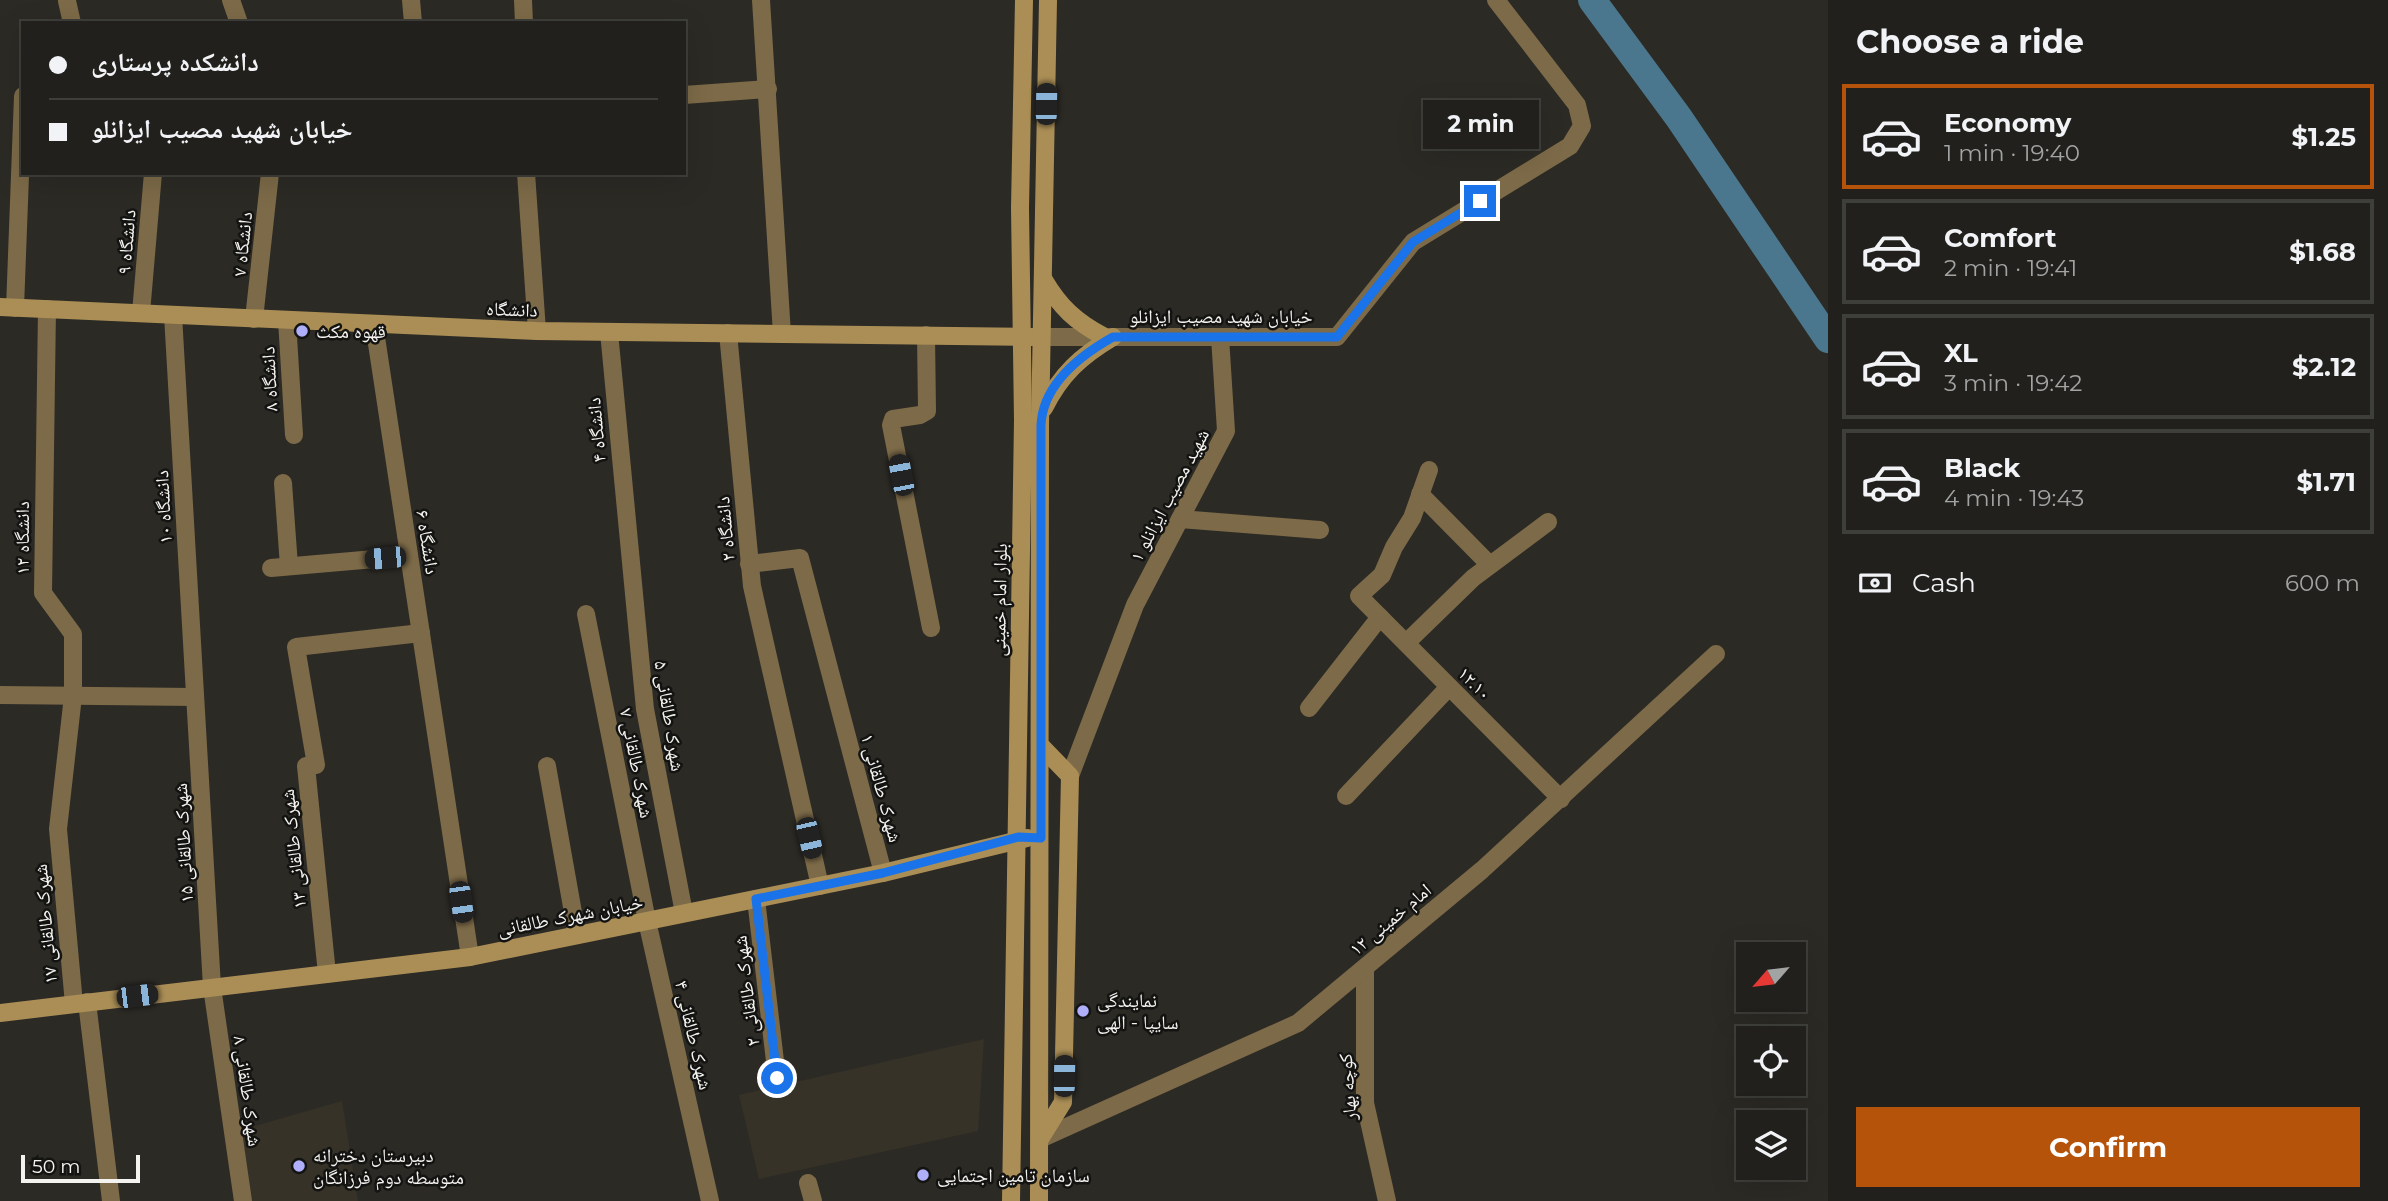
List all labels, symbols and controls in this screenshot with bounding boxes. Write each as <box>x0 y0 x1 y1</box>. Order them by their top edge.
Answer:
text: Choose a ride <box>1856 22 2084 61</box>
text: دانشکده پرستاری <box>91 46 259 78</box>
car <box>1036 83 1057 125</box>
callout: 2 min <box>1422 100 1538 148</box>
icon: car <box>1860 105 1923 168</box>
text: Economy <box>1944 107 2071 139</box>
text: 2 min <box>1447 110 1515 138</box>
text: خیابان شهید مصیب ایزانلو <box>91 113 353 145</box>
text: $1.25 <box>2292 121 2356 153</box>
text: 1 min · 19:40 <box>1944 139 2080 167</box>
route end <box>1464 185 1496 217</box>
street label: دانشگاه ۹ <box>112 209 141 275</box>
street label: دانشگاه ۷ <box>228 210 257 278</box>
icon: car <box>1860 220 1923 283</box>
text: Comfort <box>1944 222 2056 254</box>
text: $1.68 <box>2289 236 2356 268</box>
text: 2 min · 19:41 <box>1944 254 2077 282</box>
street label: دانشگاه <box>486 297 538 322</box>
street label: خیابان شهید مصیب ایزانلو <box>1129 305 1313 328</box>
place label: قهوه مکث <box>316 320 386 343</box>
marker: قهوه مکث <box>294 323 310 339</box>
icon: car <box>1860 335 1923 398</box>
text: XL <box>1944 337 1978 369</box>
street label: دانشگاه ۸ <box>256 346 283 412</box>
text: $2.12 <box>2292 351 2356 383</box>
text: 3 min · 19:42 <box>1944 369 2082 397</box>
street label: دانشگاه ۴ <box>582 396 611 463</box>
street label: شهید مصیب ایزانلو ۱ <box>1125 425 1214 565</box>
icon: car <box>1860 450 1923 513</box>
car <box>887 452 916 498</box>
text: Black <box>1944 452 2020 484</box>
text: $1.71 <box>2297 466 2356 498</box>
street label: دانشگاه ۱۰ <box>150 470 177 544</box>
text: 4 min · 19:43 <box>1944 484 2084 512</box>
street label: دانشگاه ۲ <box>711 495 740 562</box>
street label: دانشگاه ۱۲ <box>11 501 34 575</box>
street label: دانشگاه ۶ <box>411 508 444 576</box>
street label: بلوار امام خمینی <box>987 543 1014 657</box>
car <box>364 546 407 570</box>
icon: cash <box>1856 564 1894 602</box>
text: Cash <box>1912 567 1976 599</box>
text: 600 m <box>2285 569 2360 597</box>
street label: شهرک طالقانی ۵ <box>649 659 690 773</box>
street label: ۱۲.۱۰ <box>1453 662 1496 705</box>
street label: شهرک طالقانی ۷ <box>615 706 658 820</box>
street label: شهرک طالقانی ۱ <box>856 731 907 845</box>
street label: شهرک طالقانی ۱۵ <box>169 782 198 903</box>
street label: شهرک طالقانی ۱۳ <box>276 788 311 910</box>
car <box>795 815 824 861</box>
street label: شهرک طالقانی ۱۷ <box>29 863 62 985</box>
street label: امام خمینی ۱۲ <box>1345 879 1437 962</box>
car <box>448 880 475 924</box>
street label: خیابان شهرک طالقانی <box>495 890 645 941</box>
street label: شهرک طالقانی ۲ <box>728 934 765 1048</box>
north arrow <box>1736 942 1806 1012</box>
map controls <box>1736 942 1806 1180</box>
street label: شهرک طالقانی ۴ <box>670 978 717 1092</box>
car <box>115 983 160 1009</box>
place label: نمایندگی سایپا - الهی <box>1097 989 1179 1034</box>
marker: نمایندگی سایپا - الهی <box>1075 1003 1091 1019</box>
button: locate <box>1736 1026 1806 1096</box>
street label: شهرک طالقانی ۸ <box>228 1034 267 1148</box>
street label: کوچه بهار <box>1334 1053 1361 1122</box>
car <box>1054 1055 1075 1097</box>
route start <box>761 1062 793 1094</box>
button: Confirm <box>1856 1107 2360 1187</box>
button: layers <box>1736 1110 1806 1180</box>
place label: دبیرستان دخترانه متوسطه دوم فرزانگان <box>313 1144 464 1191</box>
scale bar <box>21 1152 140 1184</box>
text: 50 m <box>32 1155 80 1178</box>
marker: دبیرستان دخترانه متوسطه دوم فرزانگان <box>291 1158 307 1174</box>
place label: سازمان تامین اجتمایی <box>937 1164 1090 1187</box>
marker: سازمان تامین اجتمایی <box>915 1167 931 1183</box>

